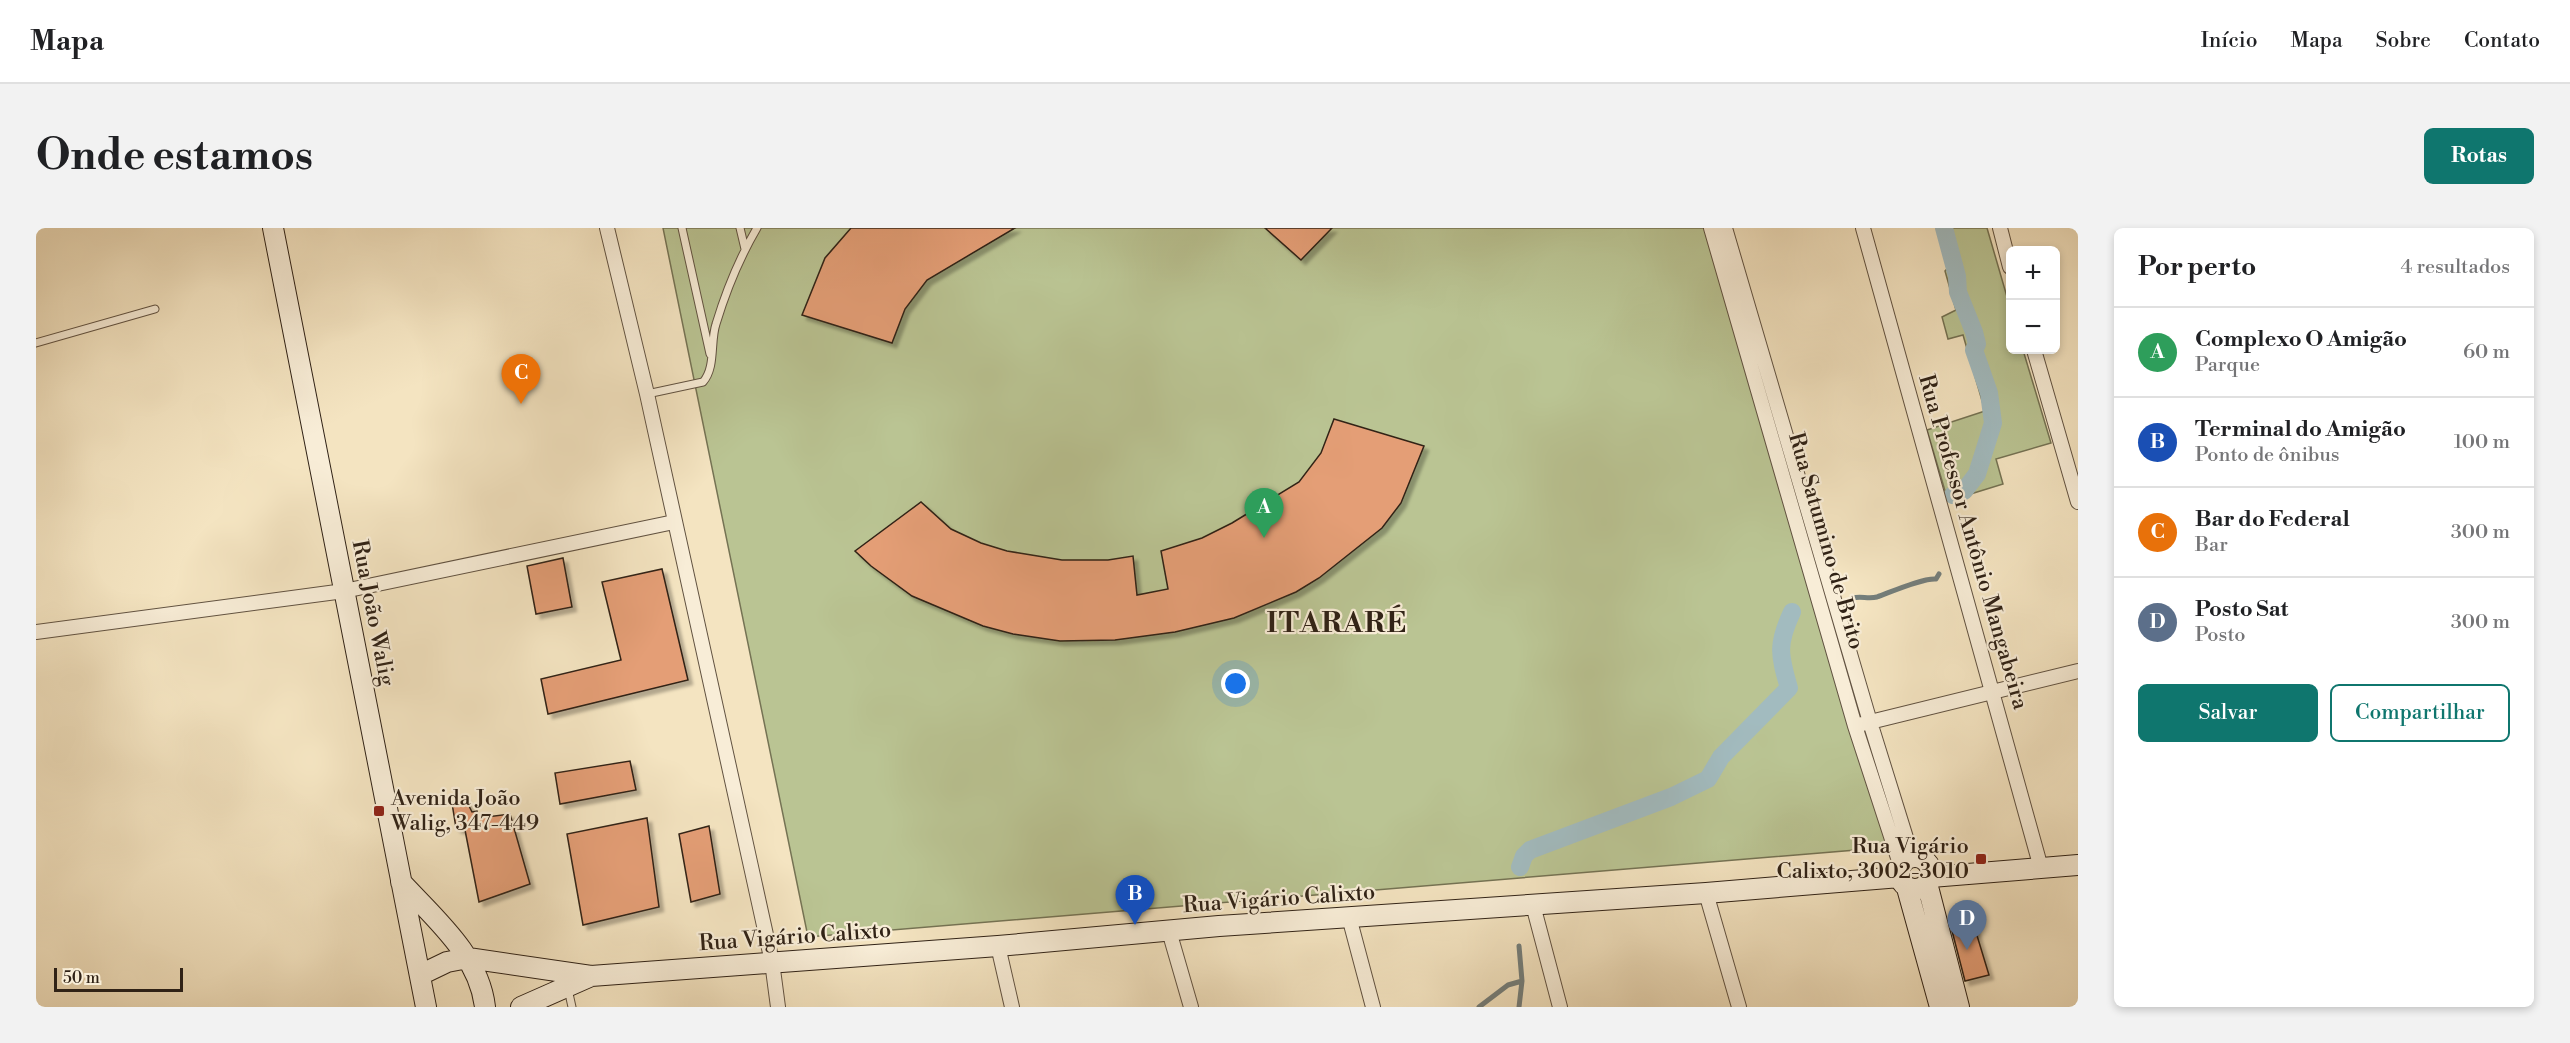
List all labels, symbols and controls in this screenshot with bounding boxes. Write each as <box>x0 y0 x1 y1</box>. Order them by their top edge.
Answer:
text: Mapa <box>30 24 104 59</box>
text: Início <box>2201 28 2258 54</box>
text: Mapa <box>2291 28 2343 54</box>
text: Sobre <box>2376 28 2431 54</box>
text: Contato <box>2464 28 2540 54</box>
button: Rotas <box>2424 128 2534 184</box>
text: Onde estamos <box>36 130 313 183</box>
map controls <box>2006 246 2060 354</box>
button: + <box>2006 246 2060 300</box>
text: Por perto <box>2138 251 2256 283</box>
text: 4 resultados <box>2400 255 2510 280</box>
button: − <box>2006 300 2060 354</box>
text: Complexo O Amigão <box>2195 326 2407 353</box>
text: A <box>2150 340 2165 365</box>
text: 60 m <box>2463 340 2510 365</box>
text: Parque <box>2195 353 2260 378</box>
pin: C <box>502 354 540 404</box>
street label: Rua Professor Antônio Mangabeira <box>1912 371 2034 713</box>
text: Terminal do Amigão <box>2195 416 2406 443</box>
street label: Rua Satumino de Brito <box>1782 429 1870 653</box>
text: B <box>2150 430 2165 455</box>
text: 100 m <box>2454 430 2510 455</box>
text: Ponto de ônibus <box>2195 443 2340 468</box>
pin: A <box>1244 488 1284 538</box>
text: Bar do Federal <box>2195 506 2350 533</box>
text: C <box>2150 520 2165 545</box>
text: 300 m <box>2451 520 2510 545</box>
text: Bar <box>2195 533 2228 558</box>
street label: Rua João Walig <box>346 538 400 689</box>
text: Posto Sat <box>2195 596 2288 623</box>
district label: ITARARÉ <box>1267 604 1407 641</box>
text: D <box>2150 610 2165 635</box>
text: 300 m <box>2451 610 2510 635</box>
text: Posto <box>2195 623 2246 648</box>
your location <box>1221 669 1250 698</box>
button: Salvar <box>2138 684 2318 742</box>
button: Compartilhar <box>2330 684 2510 742</box>
place label: Avenida João Walig, 347-449 <box>390 785 539 837</box>
marker: Avenida João Walig, 347-449 <box>372 804 386 818</box>
place label: Rua Vigário Calixto, 3002-3010 <box>1777 833 1969 885</box>
marker: Rua Vigário Calixto, 3002-3010 <box>1974 852 1988 866</box>
pin: B <box>1116 876 1154 925</box>
street label: Rua Vigário Calixto <box>1182 879 1376 919</box>
pin: D <box>1948 900 1986 950</box>
street label: Rua Vigário Calixto <box>698 917 892 957</box>
scale bar <box>54 965 183 992</box>
text: 50 m <box>63 968 100 988</box>

